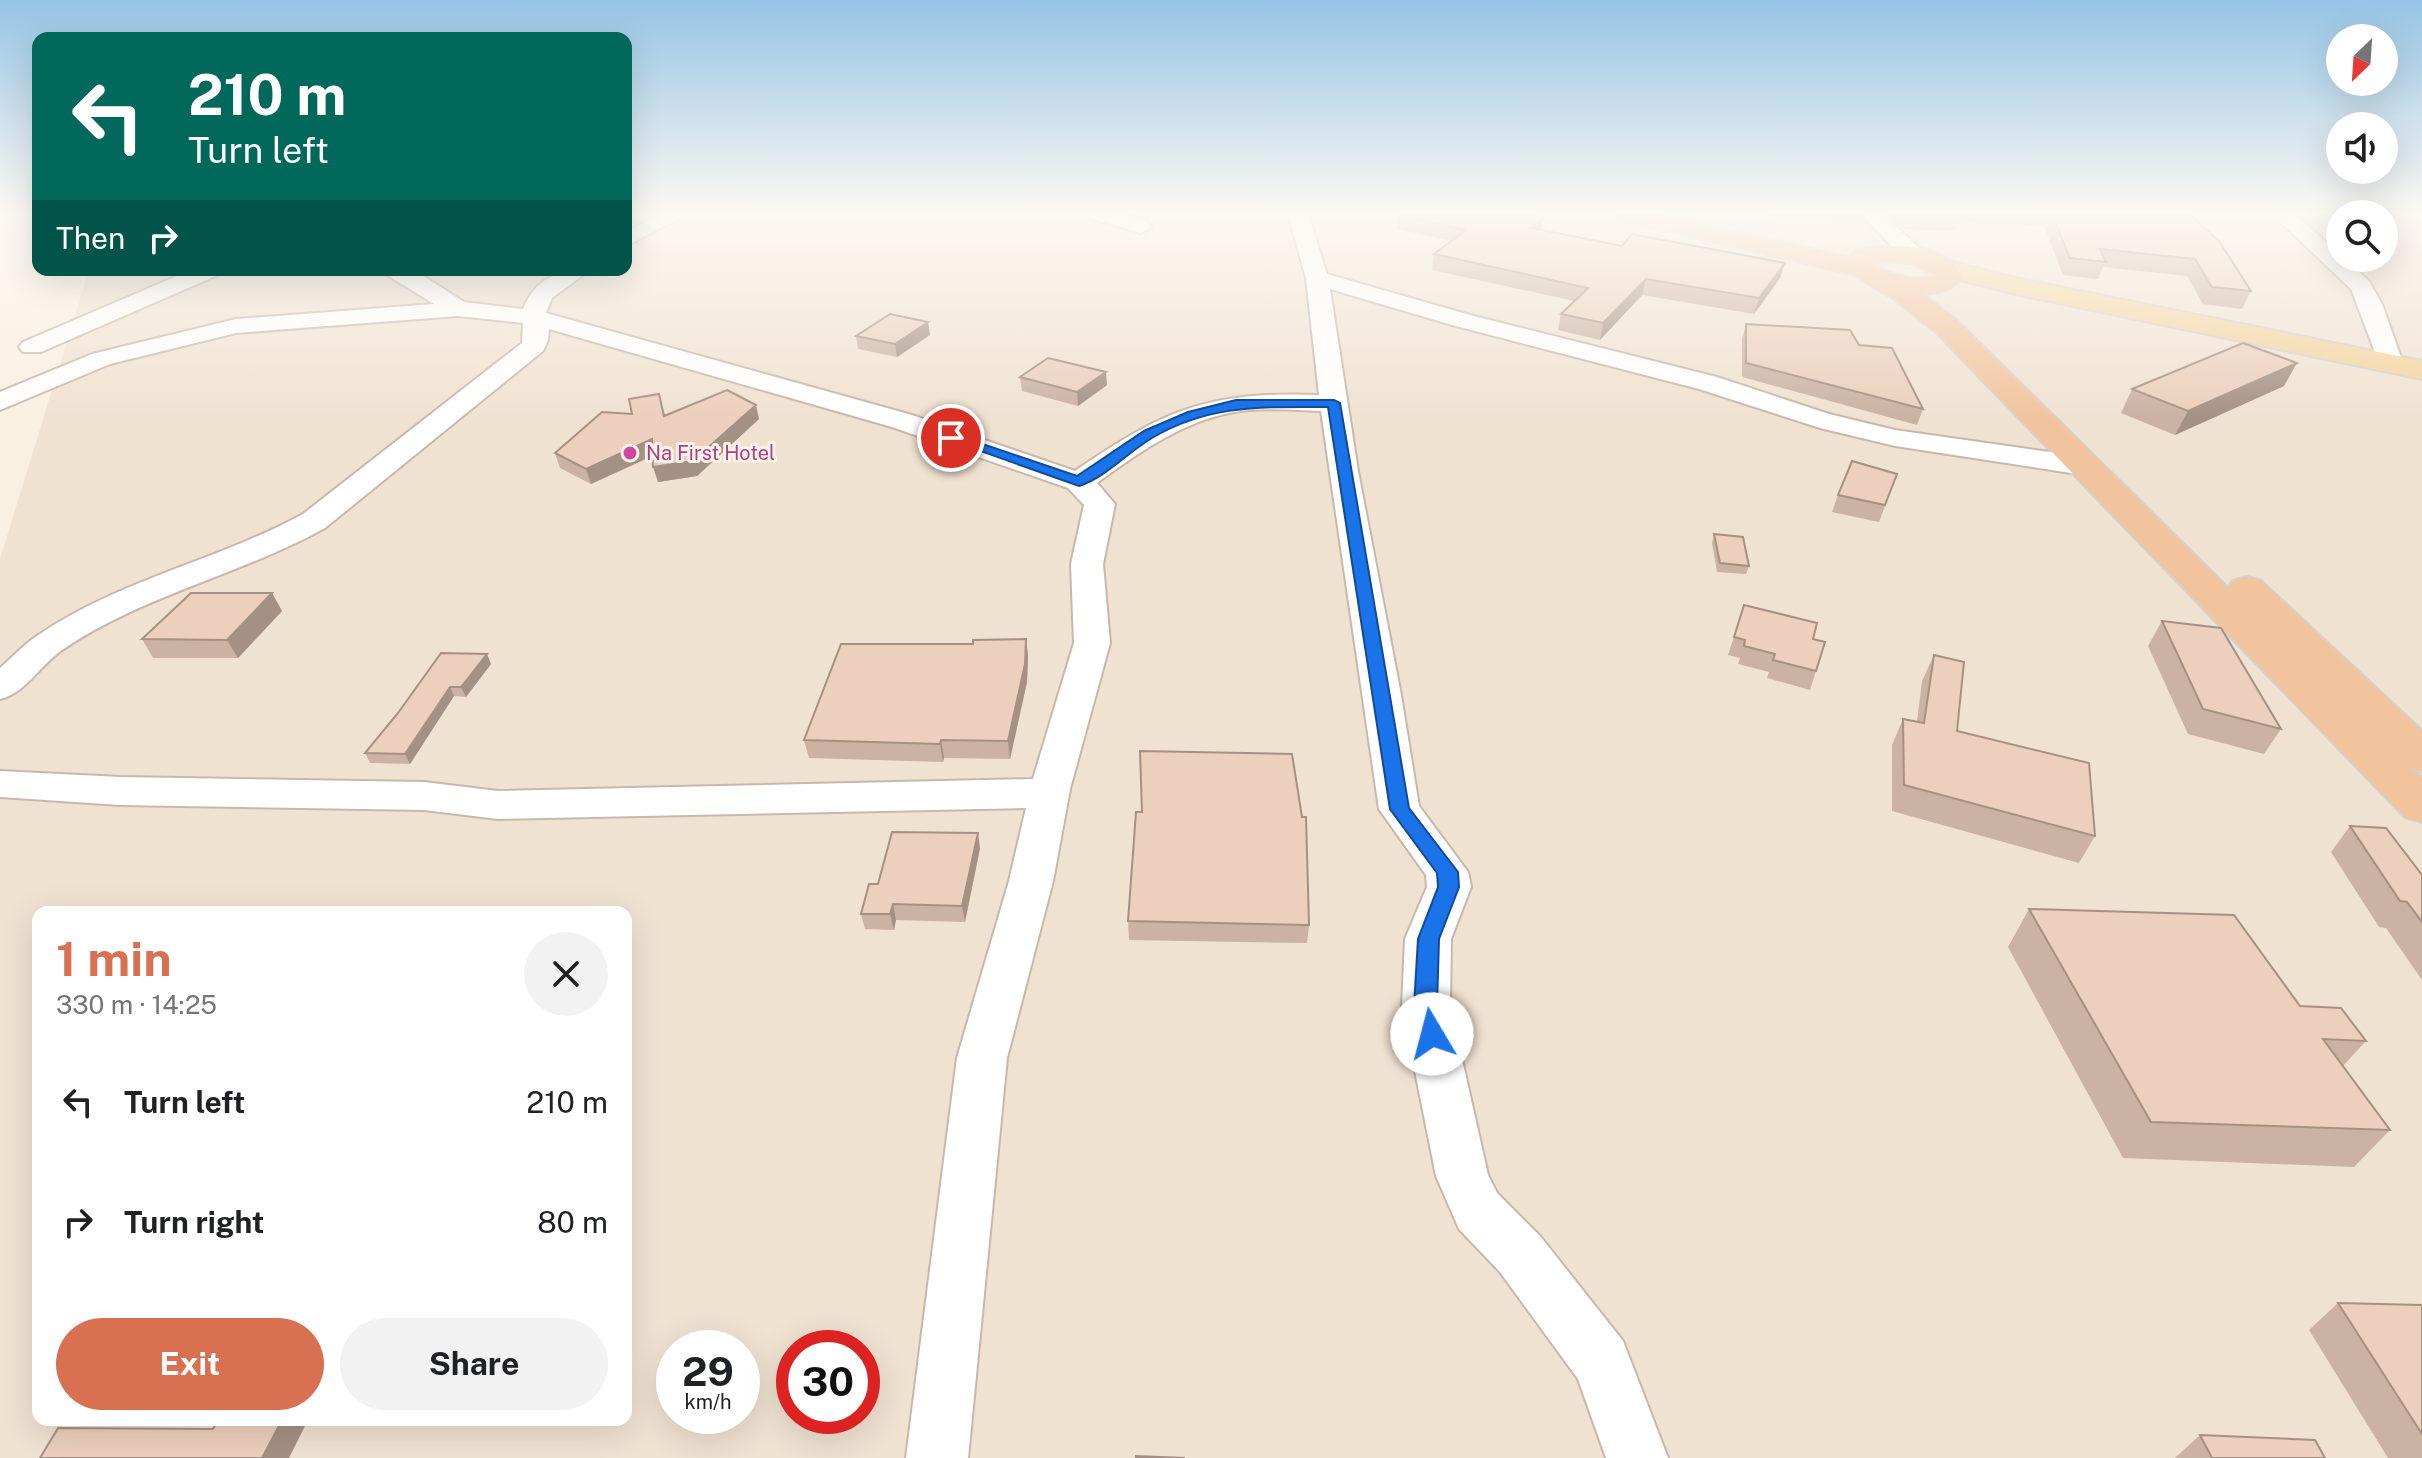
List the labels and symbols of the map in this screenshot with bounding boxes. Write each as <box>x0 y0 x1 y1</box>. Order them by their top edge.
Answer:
north arrow <box>2326 24 2398 96</box>
pin <box>917 404 985 472</box>
place label: Na First Hotel <box>646 441 775 465</box>
marker: Na First Hotel <box>621 444 639 462</box>
position arrow <box>1390 992 1474 1076</box>
speed limit sign: 30 <box>776 1330 880 1434</box>

